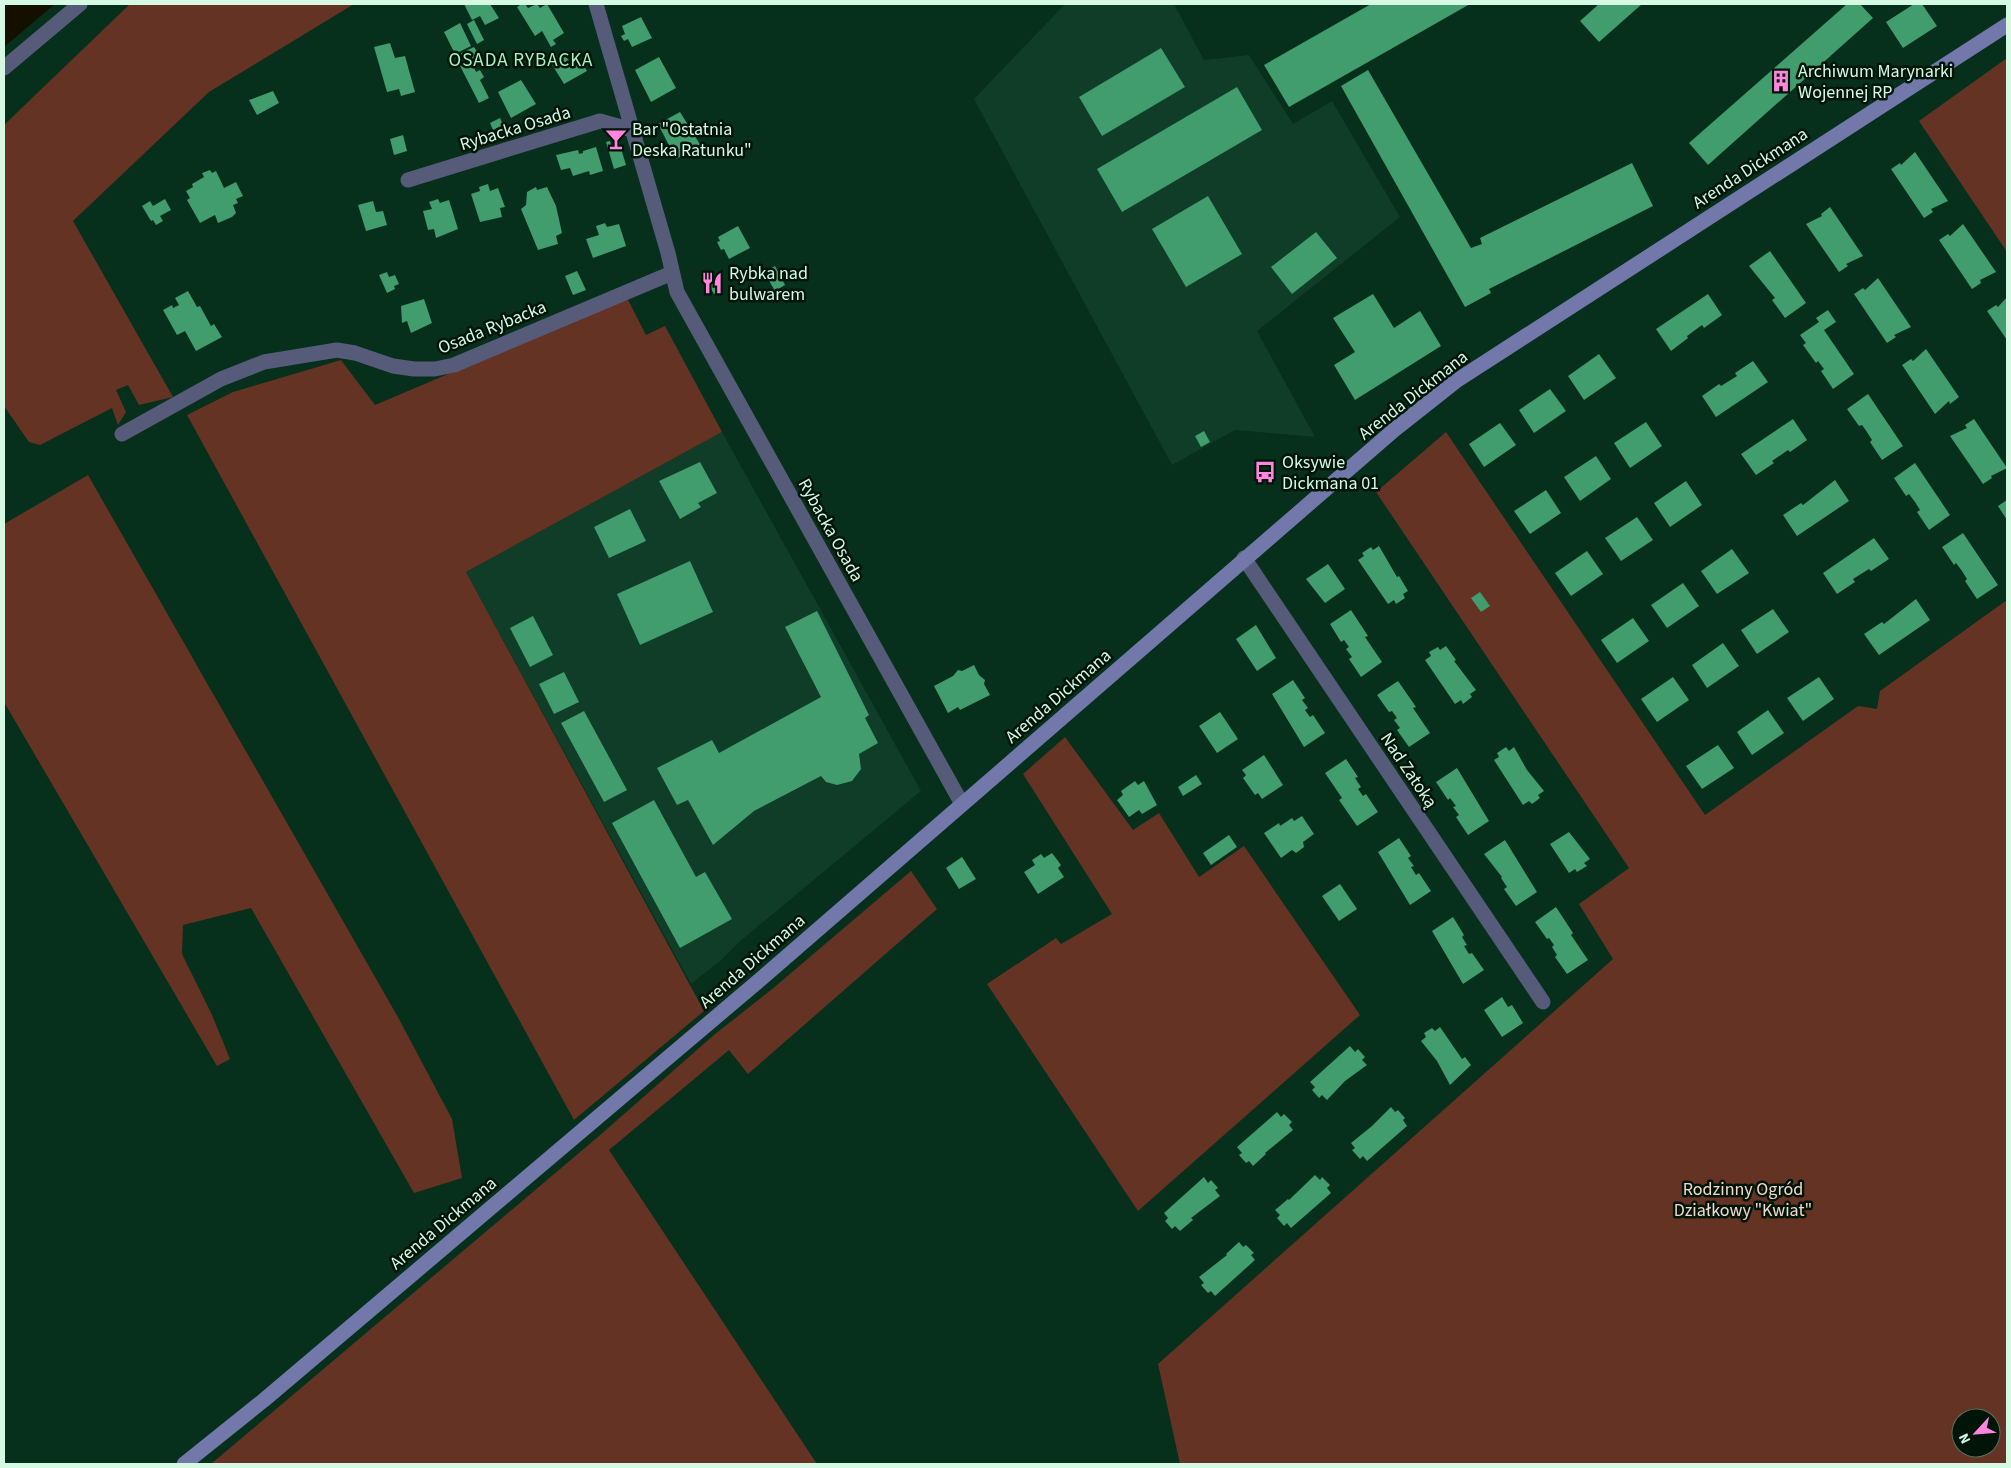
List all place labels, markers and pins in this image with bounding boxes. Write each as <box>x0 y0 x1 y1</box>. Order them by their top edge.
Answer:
place label: Archiwum Marynarki Wojennej RP <box>1798 59 1953 105</box>
building icon: Archiwum Marynarki Wojennej RP <box>1768 68 1794 94</box>
place label: Bar "Ostatnia Deska Ratunku" <box>632 117 752 163</box>
bar icon: Bar "Ostatnia Deska Ratunku" <box>603 126 629 152</box>
place label: Rybka nad bulwarem <box>729 261 808 307</box>
restaurant icon: Rybka nad bulwarem <box>699 270 725 296</box>
place label: Oksywie Dickmana 01 <box>1282 450 1379 496</box>
bus stop icon: Oksywie Dickmana 01 <box>1252 459 1278 485</box>

